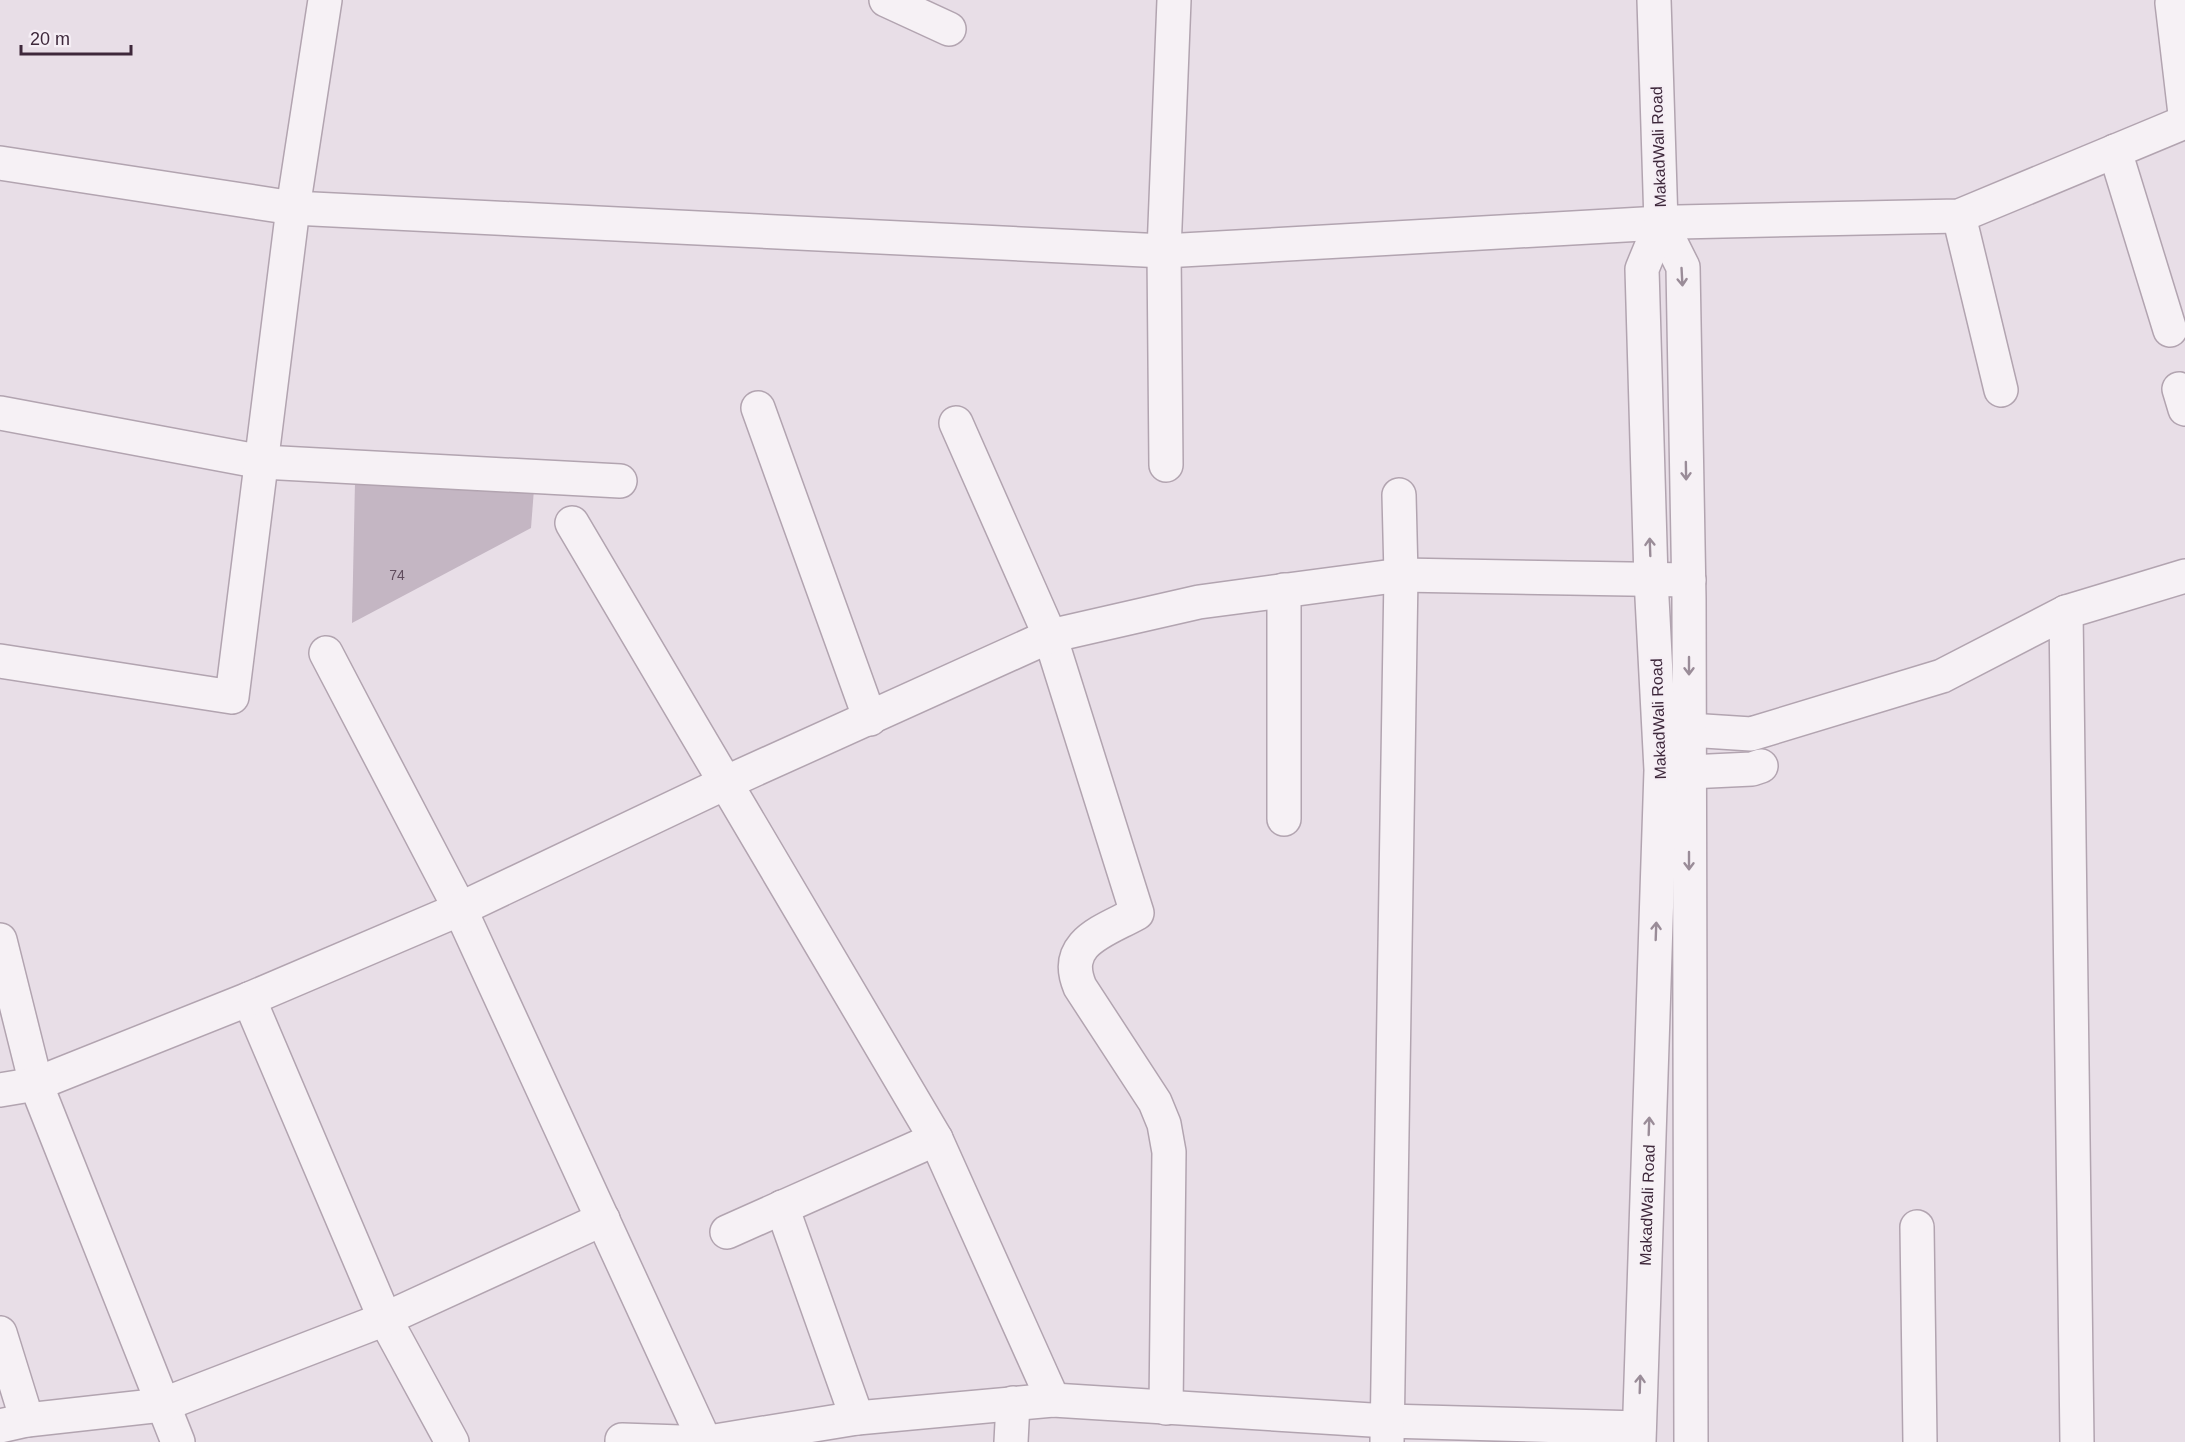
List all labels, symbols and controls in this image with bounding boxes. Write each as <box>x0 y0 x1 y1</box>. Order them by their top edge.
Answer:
scale bar <box>21 18 130 56</box>
text: 20 m <box>30 29 70 49</box>
street label: MakadWali Road <box>1648 86 1669 208</box>
one-way arrow <box>1677 266 1688 286</box>
one-way arrow <box>1681 461 1692 481</box>
one-way arrow <box>1644 538 1655 558</box>
house number: 74 <box>389 567 405 583</box>
one-way arrow <box>1683 656 1695 676</box>
street label: MakadWali Road <box>1648 658 1669 780</box>
one-way arrow <box>1683 851 1695 871</box>
one-way arrow <box>1650 921 1662 941</box>
one-way arrow <box>1644 1116 1655 1136</box>
street label: MakadWali Road <box>1637 1144 1658 1266</box>
one-way arrow <box>1635 1374 1646 1394</box>

